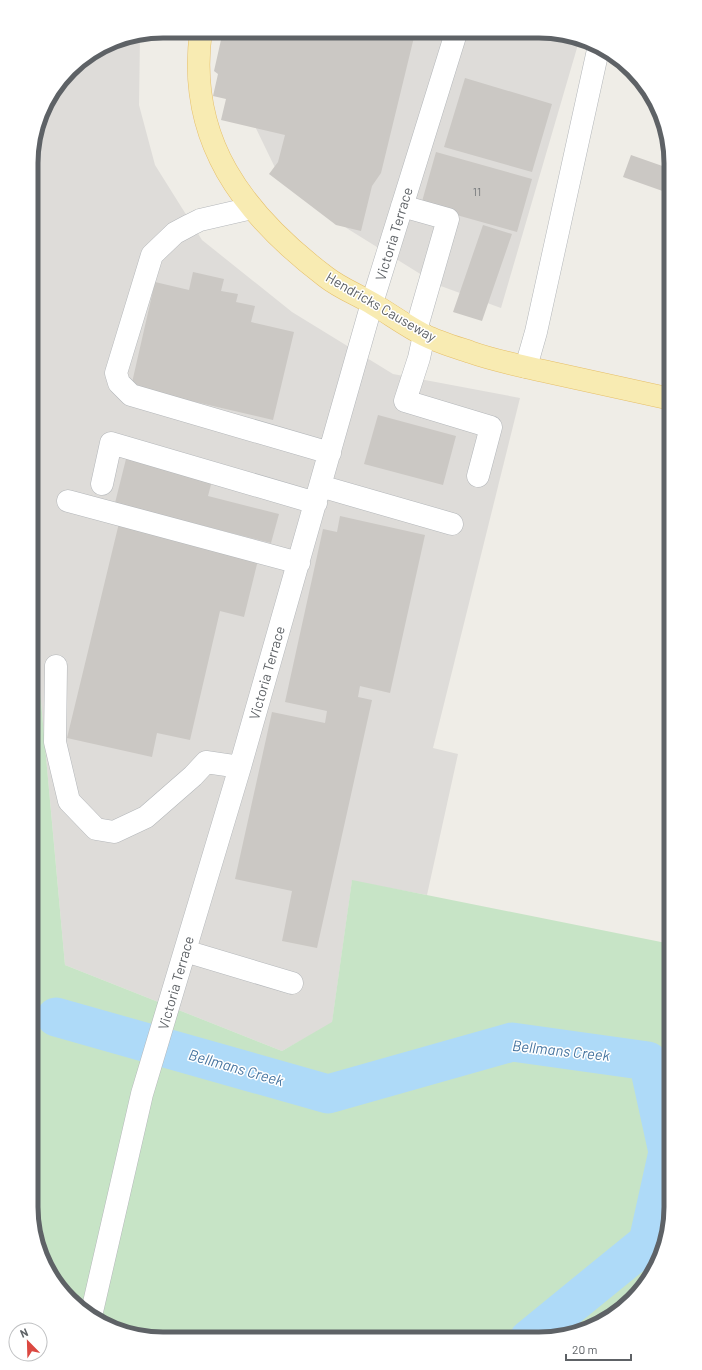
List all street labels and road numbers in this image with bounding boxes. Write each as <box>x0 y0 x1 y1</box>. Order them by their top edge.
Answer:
street label: Victoria Terrace <box>371 185 416 283</box>
street label: Hendricks Causeway <box>323 268 440 345</box>
street label: Victoria Terrace <box>245 624 288 722</box>
street label: Victoria Terrace <box>154 934 197 1032</box>

